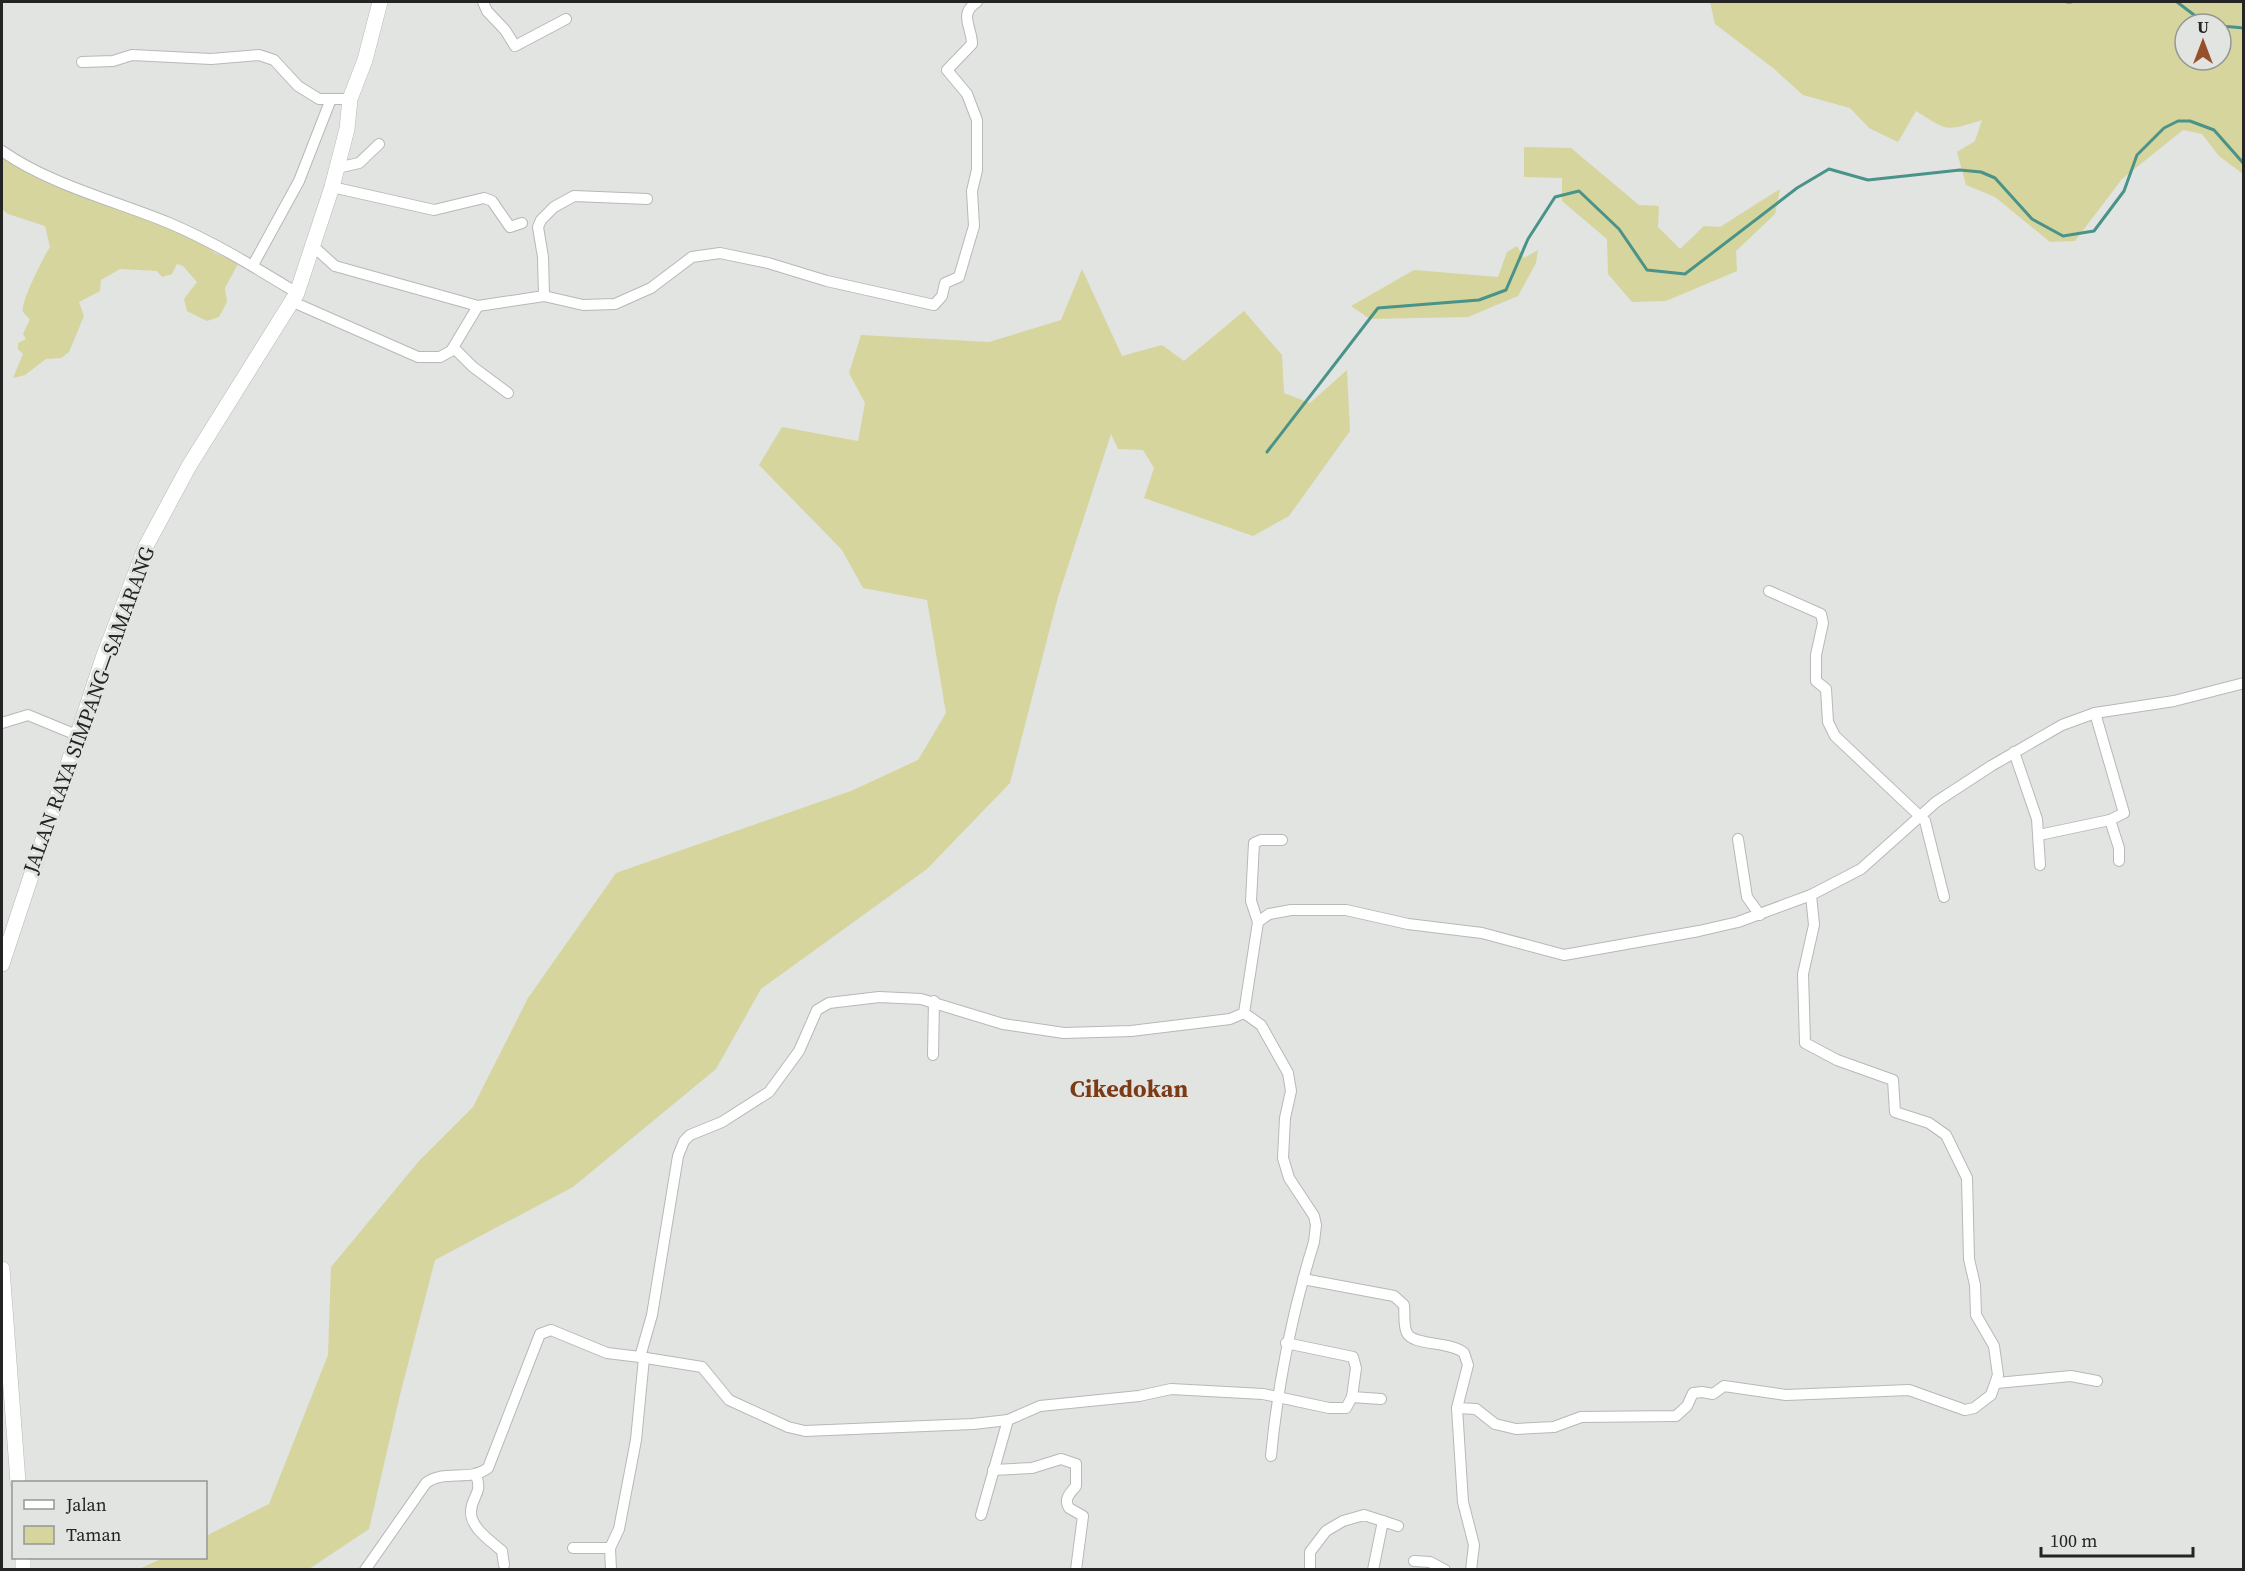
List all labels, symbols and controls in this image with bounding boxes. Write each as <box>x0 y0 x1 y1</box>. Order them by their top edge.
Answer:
north arrow <box>2173 12 2233 72</box>
text: U <box>2197 16 2209 38</box>
street label: JALAN RAYA SIMPANG—SAMARANG <box>15 542 161 878</box>
district label: Cikedokan <box>1070 1072 1188 1105</box>
legend <box>12 1481 207 1559</box>
text: Jalan <box>65 1492 107 1517</box>
scale bar <box>2041 1520 2192 1558</box>
text: Taman <box>66 1522 121 1547</box>
text: 100 m <box>2050 1528 2097 1553</box>

